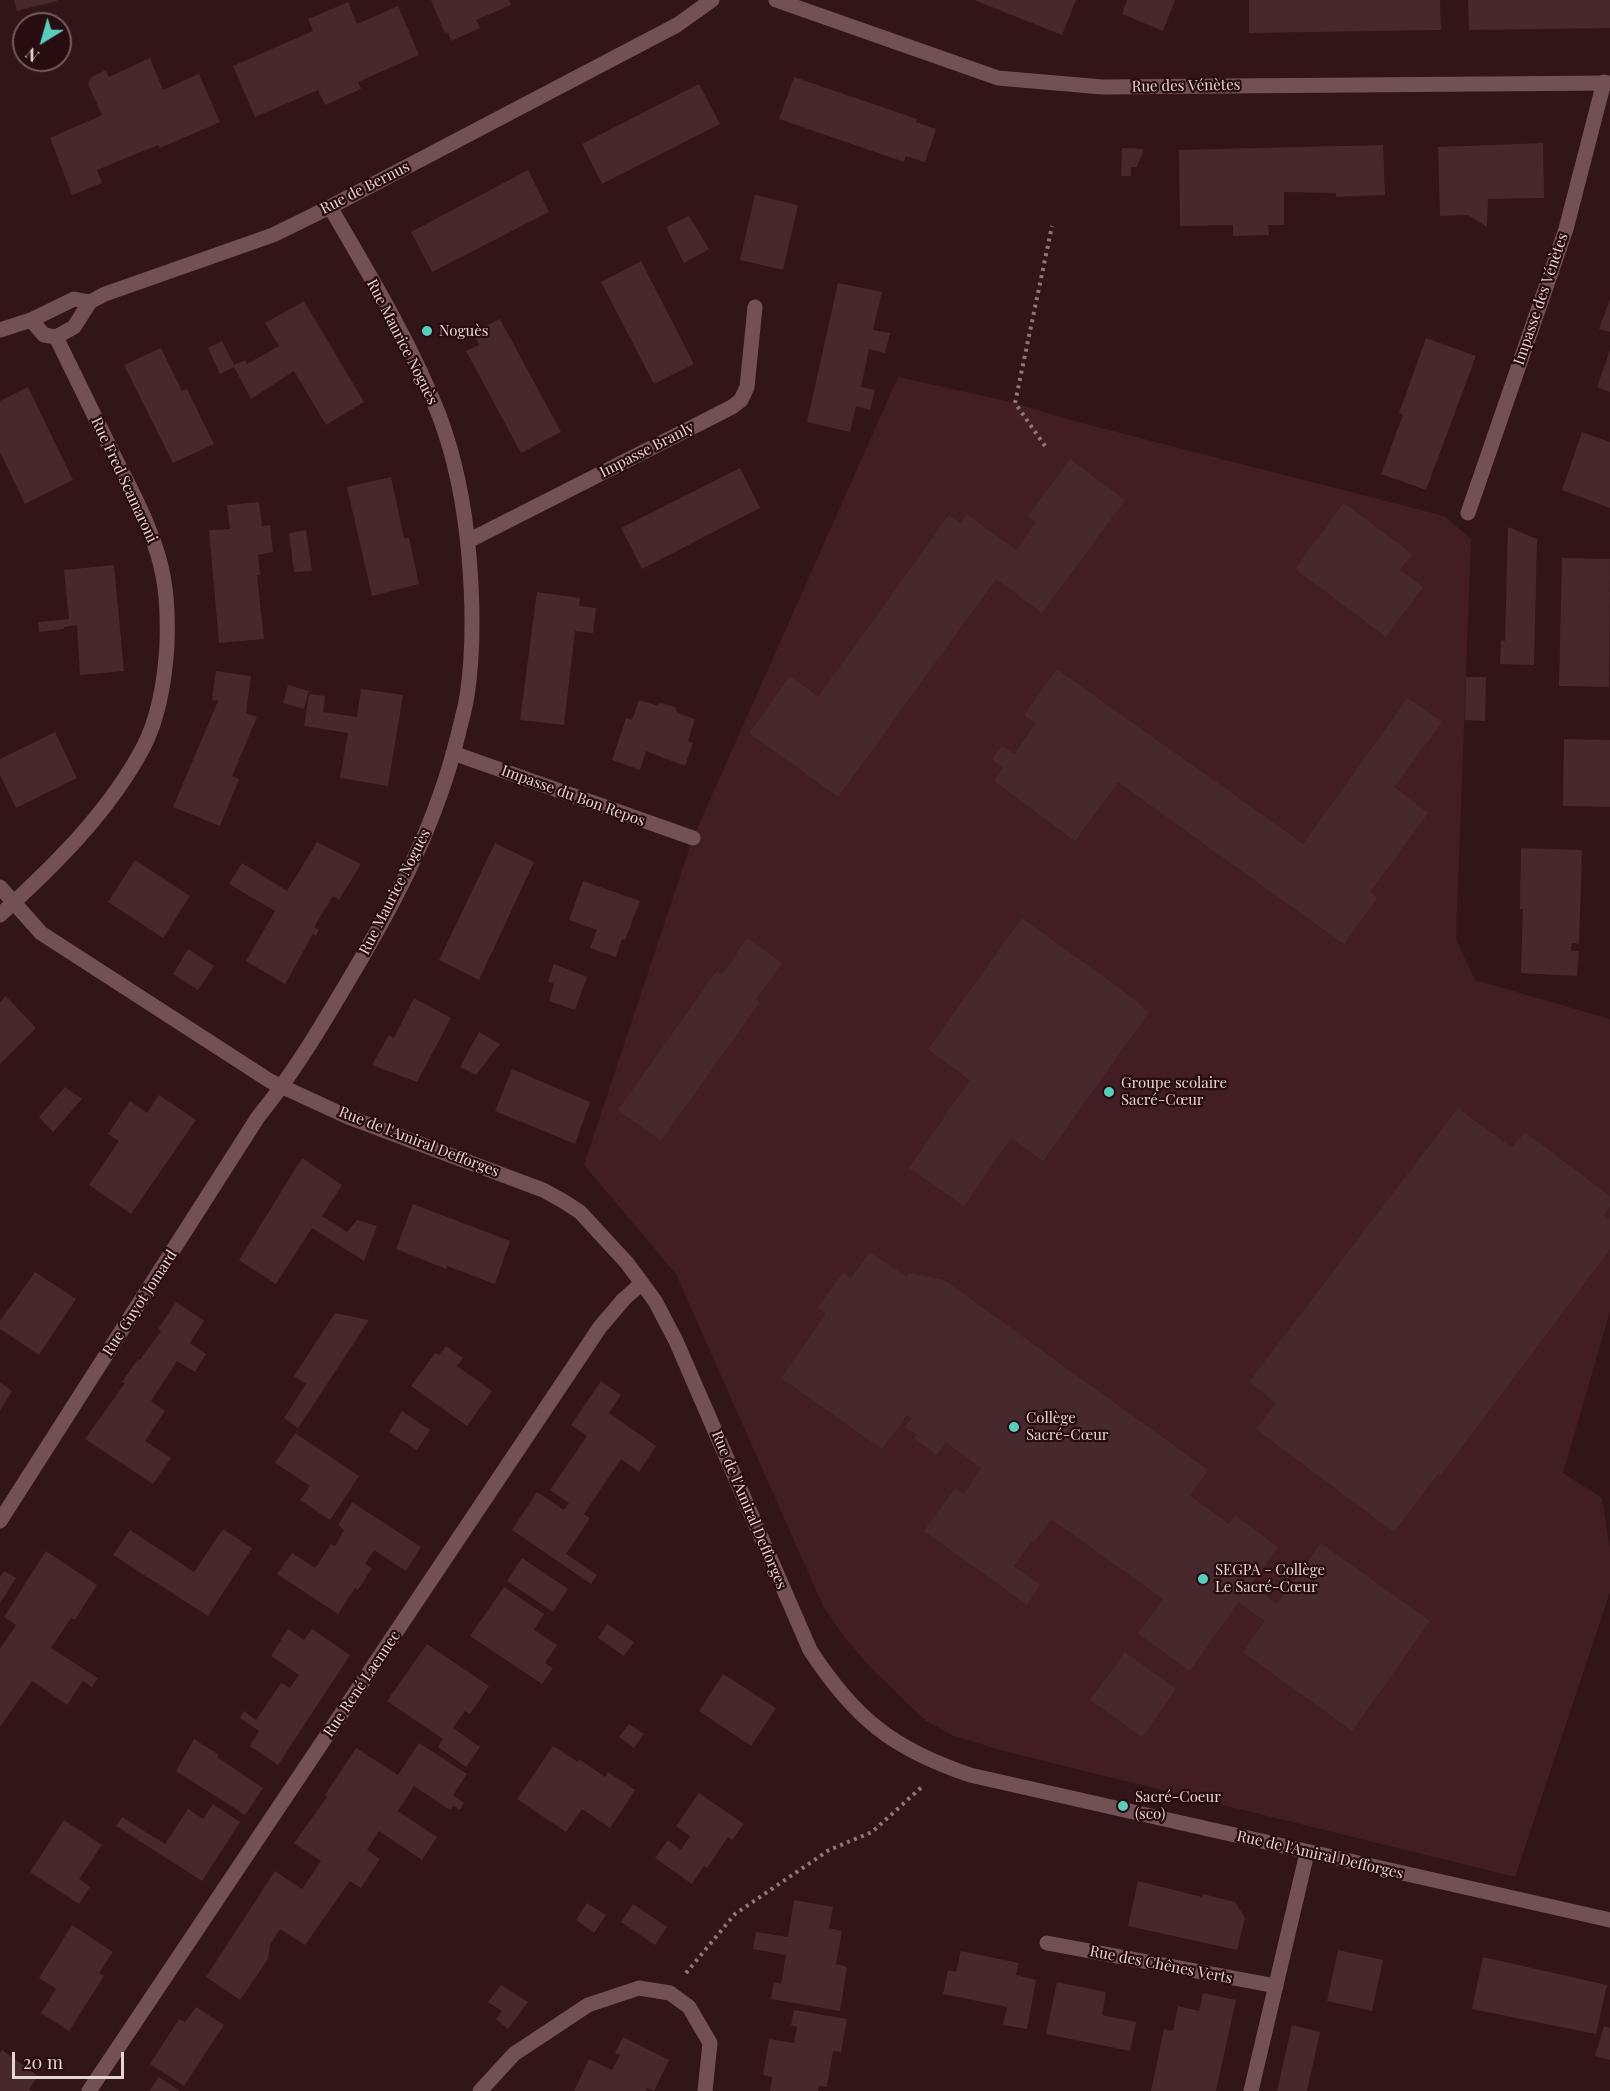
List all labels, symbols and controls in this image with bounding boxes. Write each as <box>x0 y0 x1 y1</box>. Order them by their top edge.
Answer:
north arrow <box>12 12 72 72</box>
text: N <box>21 43 43 67</box>
street label: Rue des Vénètes <box>1131 76 1241 96</box>
street label: Rue de Bernus <box>317 158 413 218</box>
street label: Impasse des Vénètes <box>1510 231 1572 367</box>
street label: Rue Maurice Noguès <box>363 276 441 408</box>
place label: Noguès <box>439 322 488 340</box>
marker: Noguès <box>420 324 434 338</box>
street label: Rue Fred Scamaroni <box>87 414 161 546</box>
street label: Impasse Branly <box>597 418 697 482</box>
street label: Impasse du Bon Repos <box>499 762 647 830</box>
street label: Rue Maurice Noguès <box>356 826 434 958</box>
place label: Groupe scolaire Sacré-Cœur <box>1121 1074 1227 1109</box>
marker: Groupe scolaire Sacré-Cœur <box>1102 1085 1116 1099</box>
street label: Rue de l'Amiral Defforges <box>336 1103 502 1181</box>
street label: Rue Guyot Jomard <box>99 1247 181 1359</box>
place label: Collège Sacré-Cœur <box>1026 1409 1109 1444</box>
marker: Collège Sacré-Cœur <box>1007 1420 1021 1434</box>
street label: Rue de l'Amiral Defforges <box>707 1428 791 1592</box>
place label: SEGPA - Collège Le Sacré-Cœur <box>1215 1561 1325 1596</box>
marker: SEGPA - Collège Le Sacré-Cœur <box>1196 1572 1210 1586</box>
street label: Rue René Laennec <box>320 1628 404 1740</box>
place label: Sacré-Coeur (sco) <box>1135 1788 1221 1823</box>
marker: Sacré-Coeur (sco) <box>1116 1799 1130 1813</box>
street label: Rue de l'Amiral Defforges <box>1235 1827 1405 1883</box>
street label: Rue des Chênes Verts <box>1088 1942 1234 1988</box>
scale bar <box>15 2040 128 2078</box>
text: 20 m <box>23 2050 63 2074</box>

